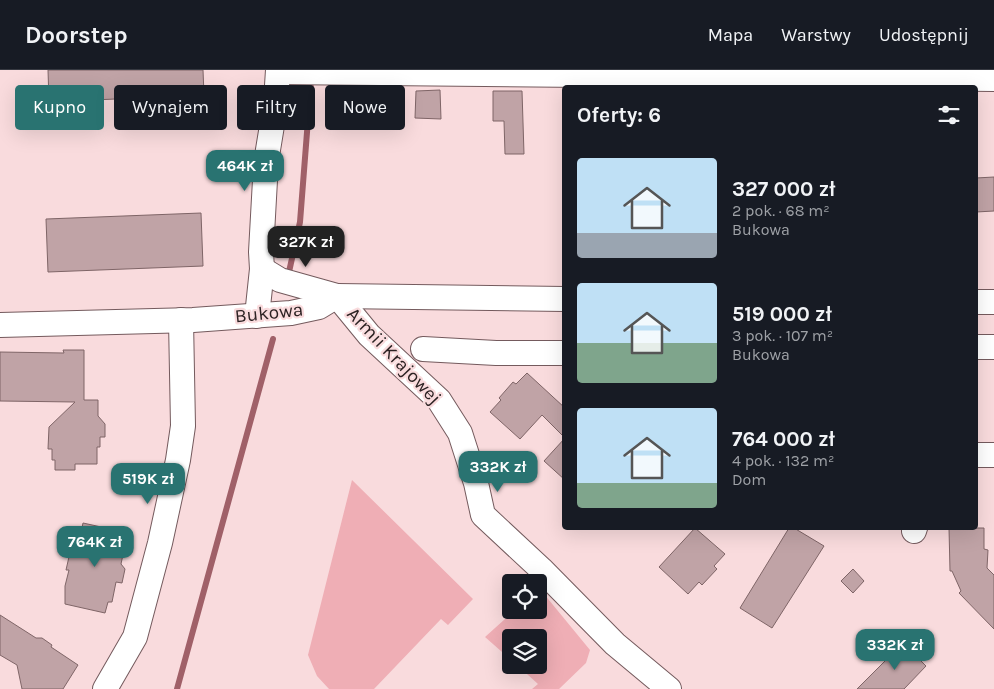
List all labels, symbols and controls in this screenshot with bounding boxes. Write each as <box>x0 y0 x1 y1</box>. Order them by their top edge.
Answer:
text: Doorstep <box>25 21 128 49</box>
text: Mapa <box>708 24 753 46</box>
text: Warstwy <box>781 24 851 46</box>
text: Udostępnij <box>879 24 969 46</box>
chip: Kupno <box>15 85 104 130</box>
chip: Wynajem <box>114 85 227 130</box>
chip: Filtry <box>237 85 315 130</box>
chip: Nowe <box>325 85 405 130</box>
icon: filters <box>935 101 963 129</box>
text: Oferty: 6 <box>577 103 661 127</box>
pin: 464K zł <box>199 150 291 192</box>
text: 464K zł <box>217 156 273 175</box>
text: 327 000 zł <box>732 177 835 201</box>
icon: home <box>617 178 677 238</box>
text: 2 pok. · 68 m² <box>732 201 830 220</box>
text: Bukowa <box>732 220 790 239</box>
pin: 327K zł <box>260 226 352 268</box>
text: 327K zł <box>279 232 333 251</box>
street label: Bukowa <box>234 298 304 328</box>
text: 519 000 zł <box>732 302 832 326</box>
street label: Armii Krajowej <box>342 303 446 409</box>
icon: home <box>617 303 677 363</box>
text: 3 pok. · 107 m² <box>732 326 833 345</box>
text: Bukowa <box>732 345 790 364</box>
text: 764 000 zł <box>732 427 835 451</box>
icon: home <box>617 428 677 488</box>
pin: 332K zł <box>452 450 544 493</box>
text: 4 pok. · 132 m² <box>732 451 834 470</box>
text: 332K zł <box>470 457 526 476</box>
pin: 519K zł <box>102 462 194 505</box>
text: 519K zł <box>122 469 174 488</box>
text: Dom <box>732 470 766 489</box>
pin: 764K zł <box>49 526 141 568</box>
text: 764K zł <box>68 532 122 551</box>
map controls <box>502 574 547 674</box>
button: locate <box>502 574 547 619</box>
pin: 332K zł <box>849 628 941 671</box>
button: layers <box>502 629 547 674</box>
text: 332K zł <box>867 635 923 654</box>

